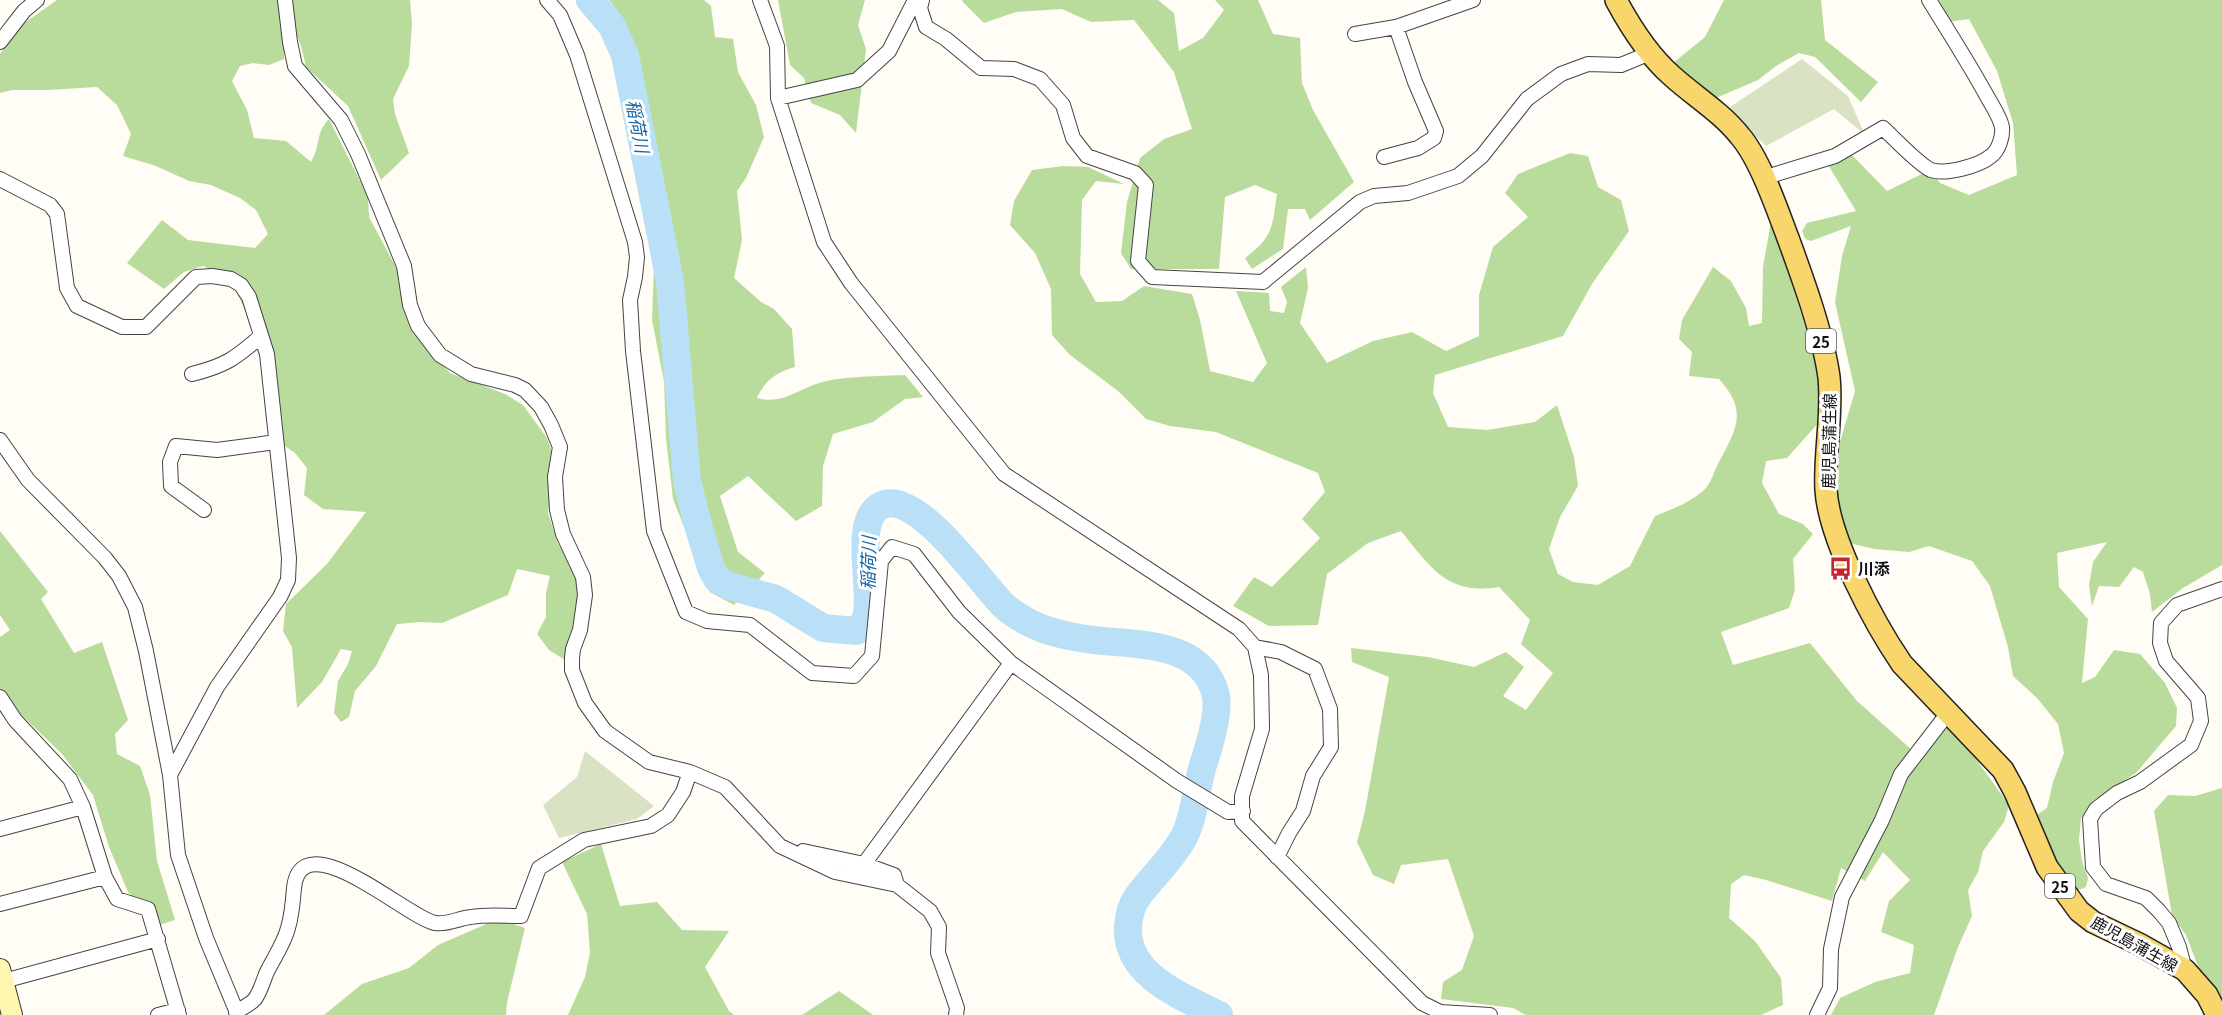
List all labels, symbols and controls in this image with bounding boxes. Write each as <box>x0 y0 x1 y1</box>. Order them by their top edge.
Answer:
water label: 稲荷川 <box>621 97 657 157</box>
road number: 25 <box>1806 329 1836 353</box>
street label: 鹿児島蒲生線 <box>1815 393 1841 489</box>
water label: 稲荷川 <box>854 534 881 590</box>
bus stop icon: 川添 <box>1827 555 1853 581</box>
place label: 川添 <box>1858 556 1890 580</box>
road number: 25 <box>2045 874 2075 898</box>
street label: 鹿児島蒲生線 <box>2087 909 2183 977</box>

